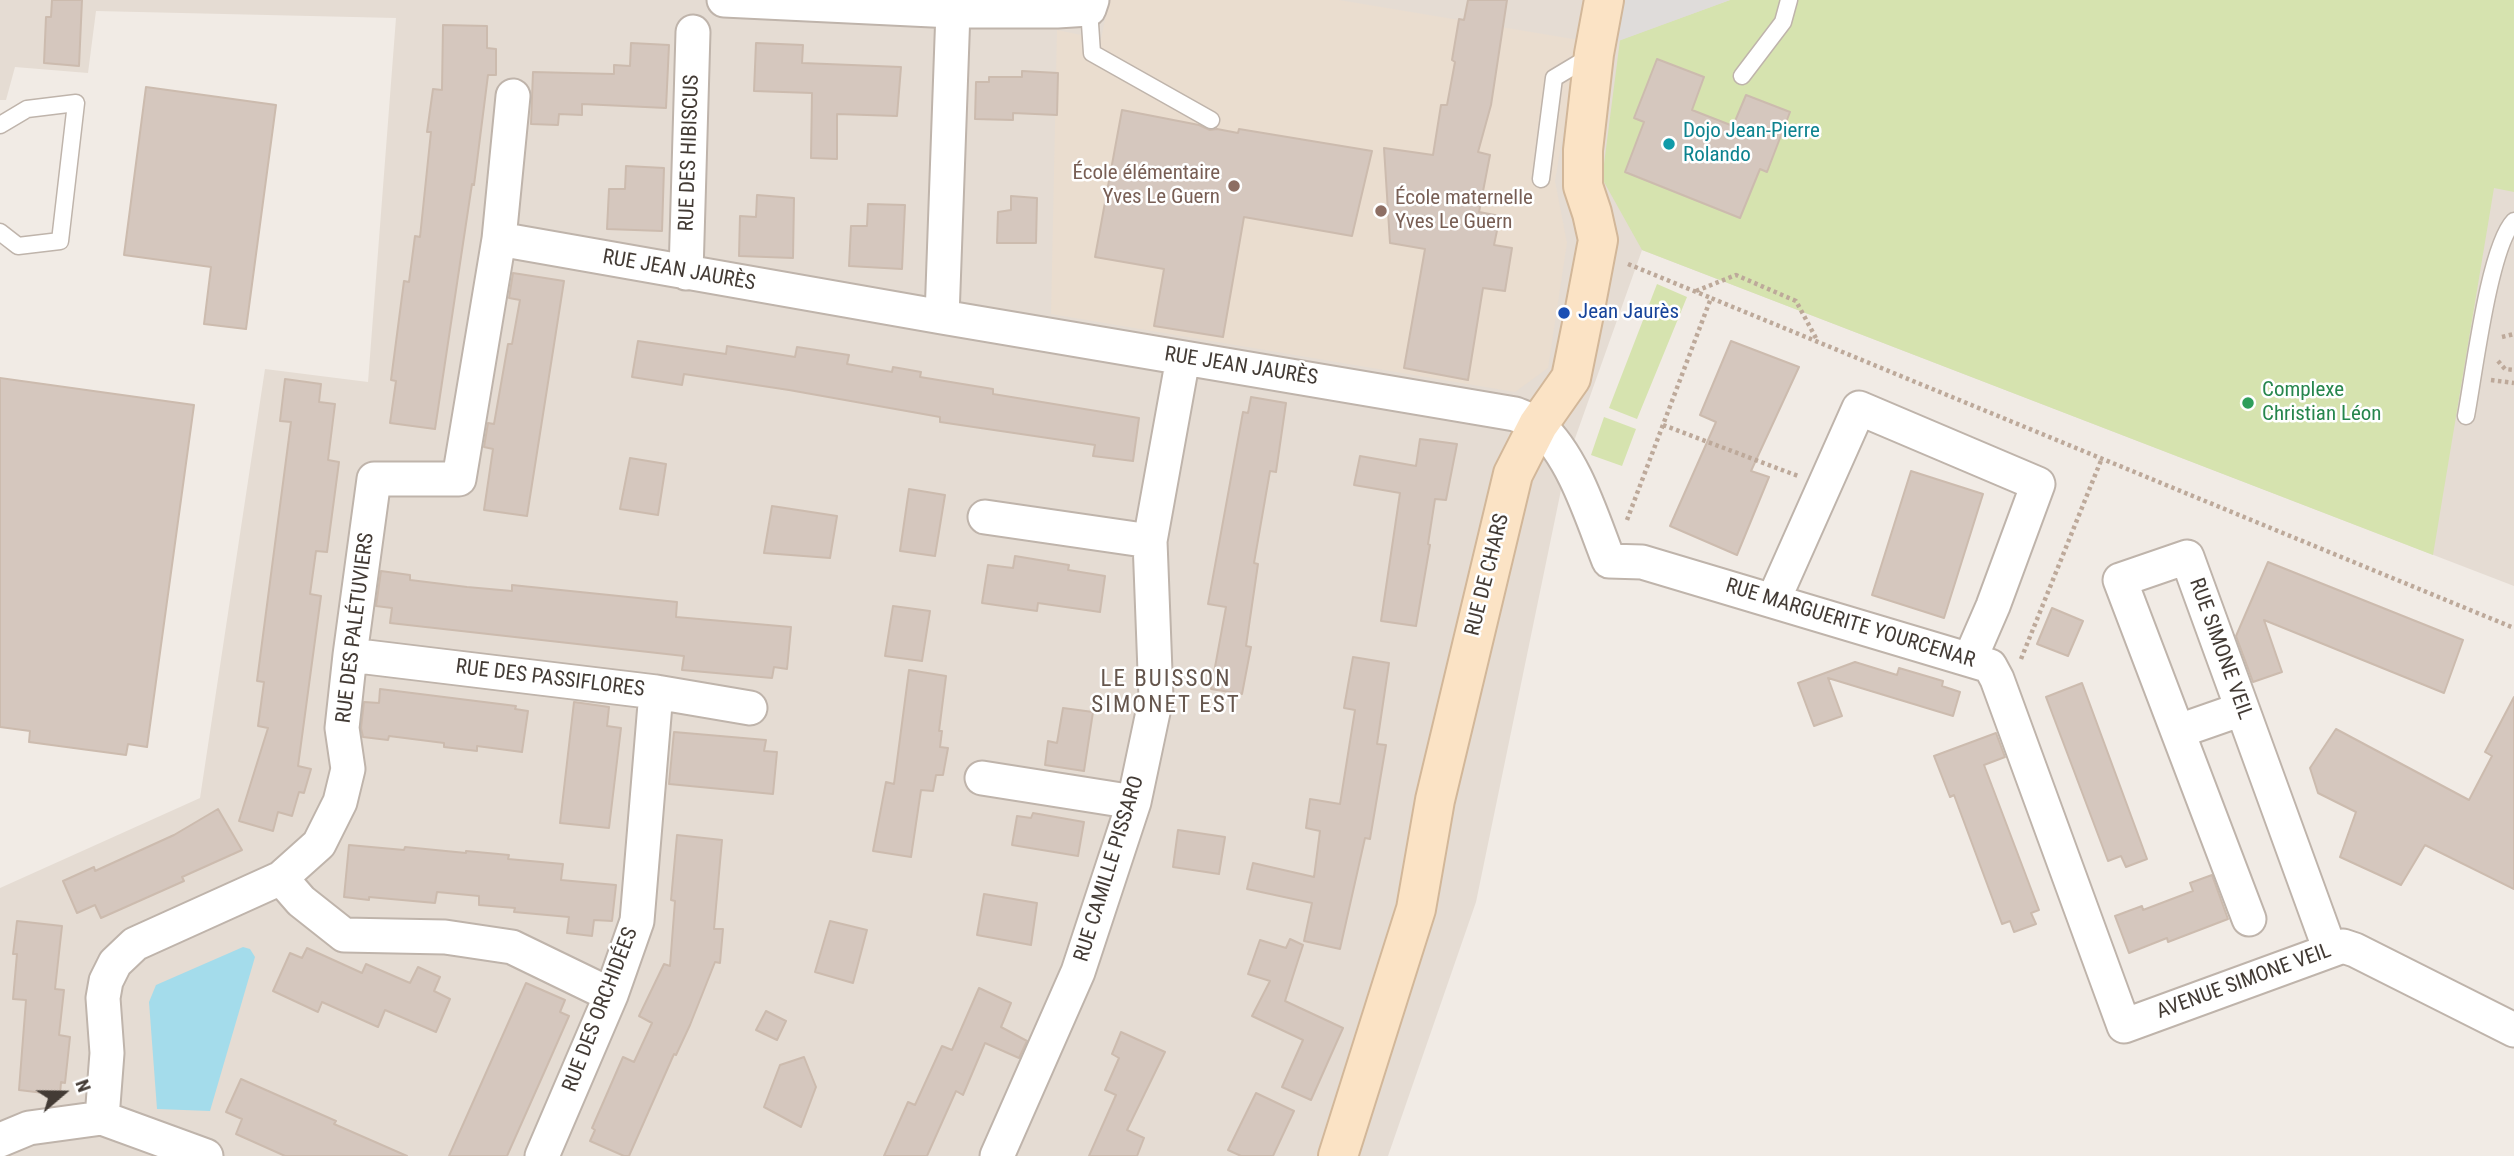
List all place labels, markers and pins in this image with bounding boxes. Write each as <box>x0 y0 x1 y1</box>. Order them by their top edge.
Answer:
place label: Dojo Jean-Pierre Rolando <box>1683 119 1820 169</box>
marker: Dojo Jean-Pierre Rolando <box>1661 136 1677 152</box>
place label: École élémentaire Yves Le Guern <box>1073 161 1220 211</box>
marker: École élémentaire Yves Le Guern <box>1226 178 1242 194</box>
place label: École maternelle Yves Le Guern <box>1395 186 1533 236</box>
marker: École maternelle Yves Le Guern <box>1373 203 1389 219</box>
place label: Jean Jaurès <box>1578 300 1679 326</box>
marker: Jean Jaurès <box>1556 305 1572 321</box>
place label: Complexe Christian Léon <box>2262 378 2381 428</box>
marker: Complexe Christian Léon <box>2240 395 2256 411</box>

